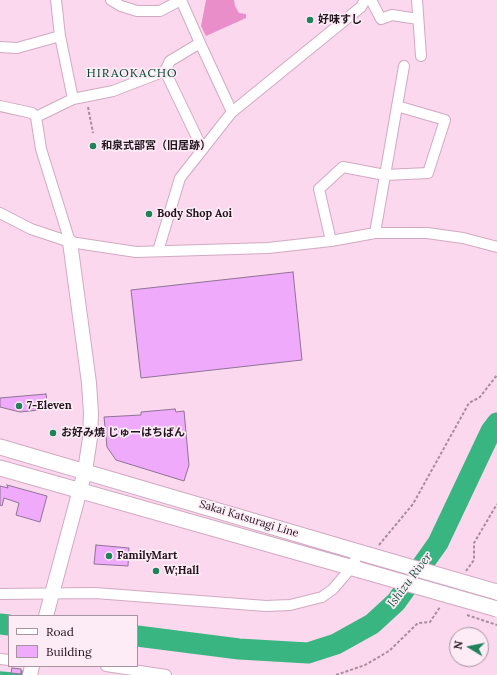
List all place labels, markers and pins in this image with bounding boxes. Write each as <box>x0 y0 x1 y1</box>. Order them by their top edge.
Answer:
place label: 好味すし <box>318 13 362 27</box>
marker: 好味すし <box>305 15 315 25</box>
place label: 和泉式部宮（旧居跡） <box>101 139 211 153</box>
marker: 和泉式部宮（旧居跡） <box>88 141 98 151</box>
place label: Body Shop Aoi <box>157 207 232 221</box>
marker: Body Shop Aoi <box>144 209 154 219</box>
place label: 7-Eleven <box>27 399 72 413</box>
marker: 7-Eleven <box>14 401 24 411</box>
place label: お好み焼 じゅーはちばん <box>61 426 185 440</box>
marker: お好み焼 じゅーはちばん <box>48 428 58 438</box>
place label: FamilyMart <box>117 549 178 563</box>
marker: FamilyMart <box>104 551 114 561</box>
place label: W;Hall <box>164 564 199 578</box>
marker: W;Hall <box>151 566 161 576</box>

